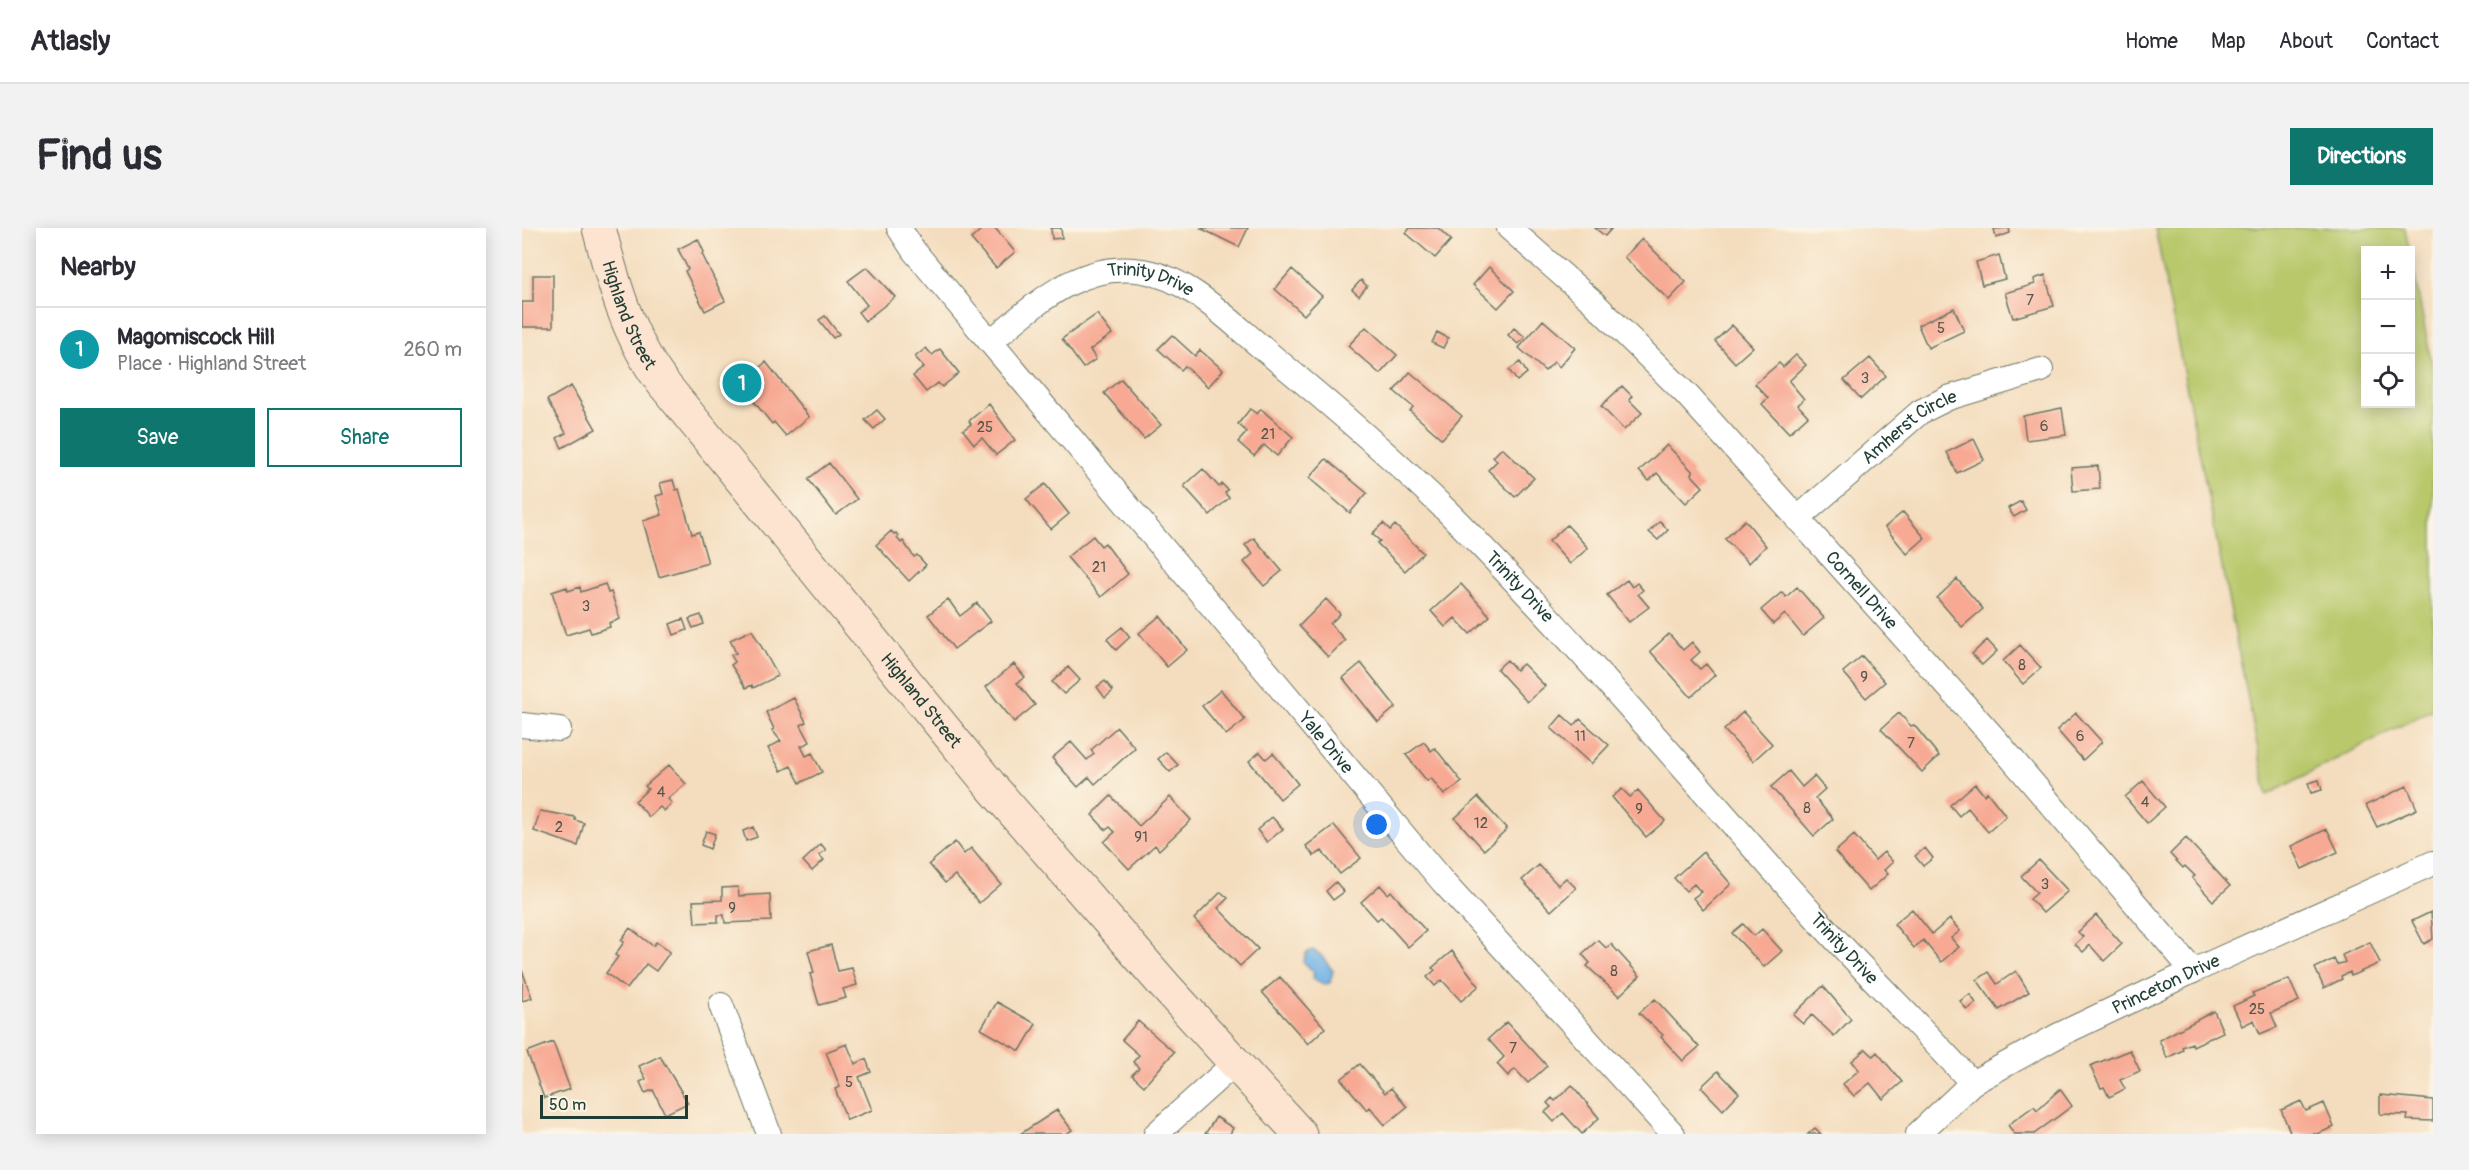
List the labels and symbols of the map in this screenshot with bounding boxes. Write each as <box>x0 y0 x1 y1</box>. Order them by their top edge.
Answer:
street label: Highland Street <box>596 258 662 375</box>
street label: Trinity Drive <box>1106 258 1198 302</box>
house number: 7 <box>2026 291 2034 310</box>
house number: 5 <box>1937 319 1945 338</box>
pin: 1 <box>722 360 762 406</box>
house number: 3 <box>1861 369 1869 388</box>
street label: Amherst Circle <box>1857 385 1960 469</box>
house number: 6 <box>2040 417 2048 436</box>
house number: 25 <box>977 418 993 437</box>
house number: 21 <box>1261 425 1275 444</box>
street label: Trinity Drive <box>1480 546 1559 628</box>
street label: Cornell Drive <box>1820 546 1902 634</box>
house number: 21 <box>1092 558 1106 577</box>
house number: 3 <box>582 597 590 616</box>
street label: Highland Street <box>875 648 967 754</box>
house number: 8 <box>2018 656 2026 675</box>
house number: 9 <box>1860 668 1868 687</box>
street label: Yale Drive <box>1293 707 1358 779</box>
house number: 11 <box>1574 727 1586 746</box>
house number: 6 <box>2076 727 2084 746</box>
house number: 7 <box>1907 734 1915 753</box>
house number: 4 <box>657 783 666 802</box>
house number: 4 <box>2141 793 2150 812</box>
house number: 8 <box>1803 799 1811 818</box>
house number: 9 <box>1635 800 1643 819</box>
your location <box>1362 810 1391 839</box>
house number: 12 <box>1474 814 1488 833</box>
house number: 2 <box>555 818 563 837</box>
house number: 91 <box>1134 828 1148 847</box>
house number: 3 <box>2041 875 2049 894</box>
house number: 9 <box>728 899 736 918</box>
street label: Trinity Drive <box>1805 908 1883 989</box>
street label: Princeton Drive <box>2108 949 2224 1020</box>
house number: 8 <box>1610 962 1618 981</box>
house number: 25 <box>2249 1000 2265 1019</box>
house number: 7 <box>1509 1039 1517 1058</box>
house number: 5 <box>845 1073 853 1092</box>
scale bar <box>540 1092 688 1120</box>

